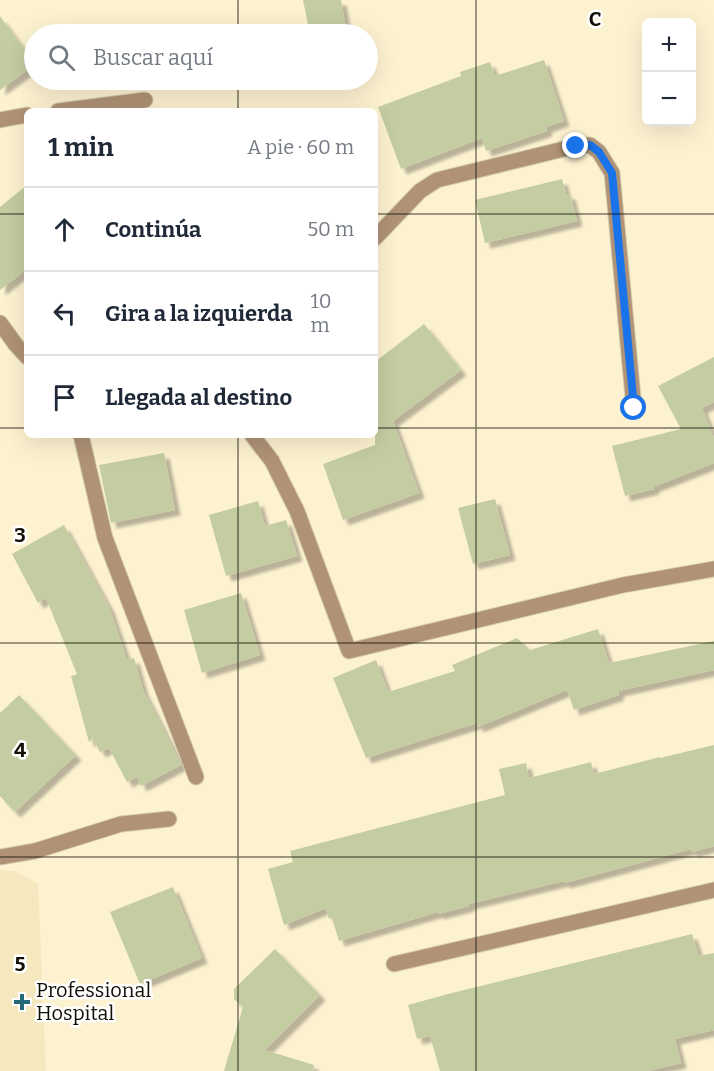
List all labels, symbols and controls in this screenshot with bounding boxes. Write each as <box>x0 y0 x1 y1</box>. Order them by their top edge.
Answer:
text: C <box>589 7 601 31</box>
map controls <box>642 18 696 126</box>
button: + <box>642 18 696 72</box>
search box <box>24 24 378 90</box>
icon: search <box>45 41 78 74</box>
text: Buscar aquí <box>93 44 213 71</box>
button: − <box>642 72 696 126</box>
text: 1 min <box>48 132 114 163</box>
route end <box>562 132 588 158</box>
text: A pie · 60 m <box>247 135 354 159</box>
icon: ahead <box>48 213 81 246</box>
text: Continúa <box>105 216 201 243</box>
text: 50 m <box>307 217 354 241</box>
text: 10 m <box>311 289 332 337</box>
icon: left <box>48 297 81 330</box>
text: Gira a la izquierda <box>105 300 293 327</box>
icon: arrive <box>48 381 81 414</box>
text: Llegada al destino <box>105 384 292 411</box>
route start <box>620 394 646 420</box>
text: 3 <box>14 523 26 547</box>
text: 4 <box>14 738 26 762</box>
text: 5 <box>15 952 26 976</box>
place label: Professional Hospital <box>36 978 151 1025</box>
marker: Professional Hospital <box>13 993 31 1011</box>

